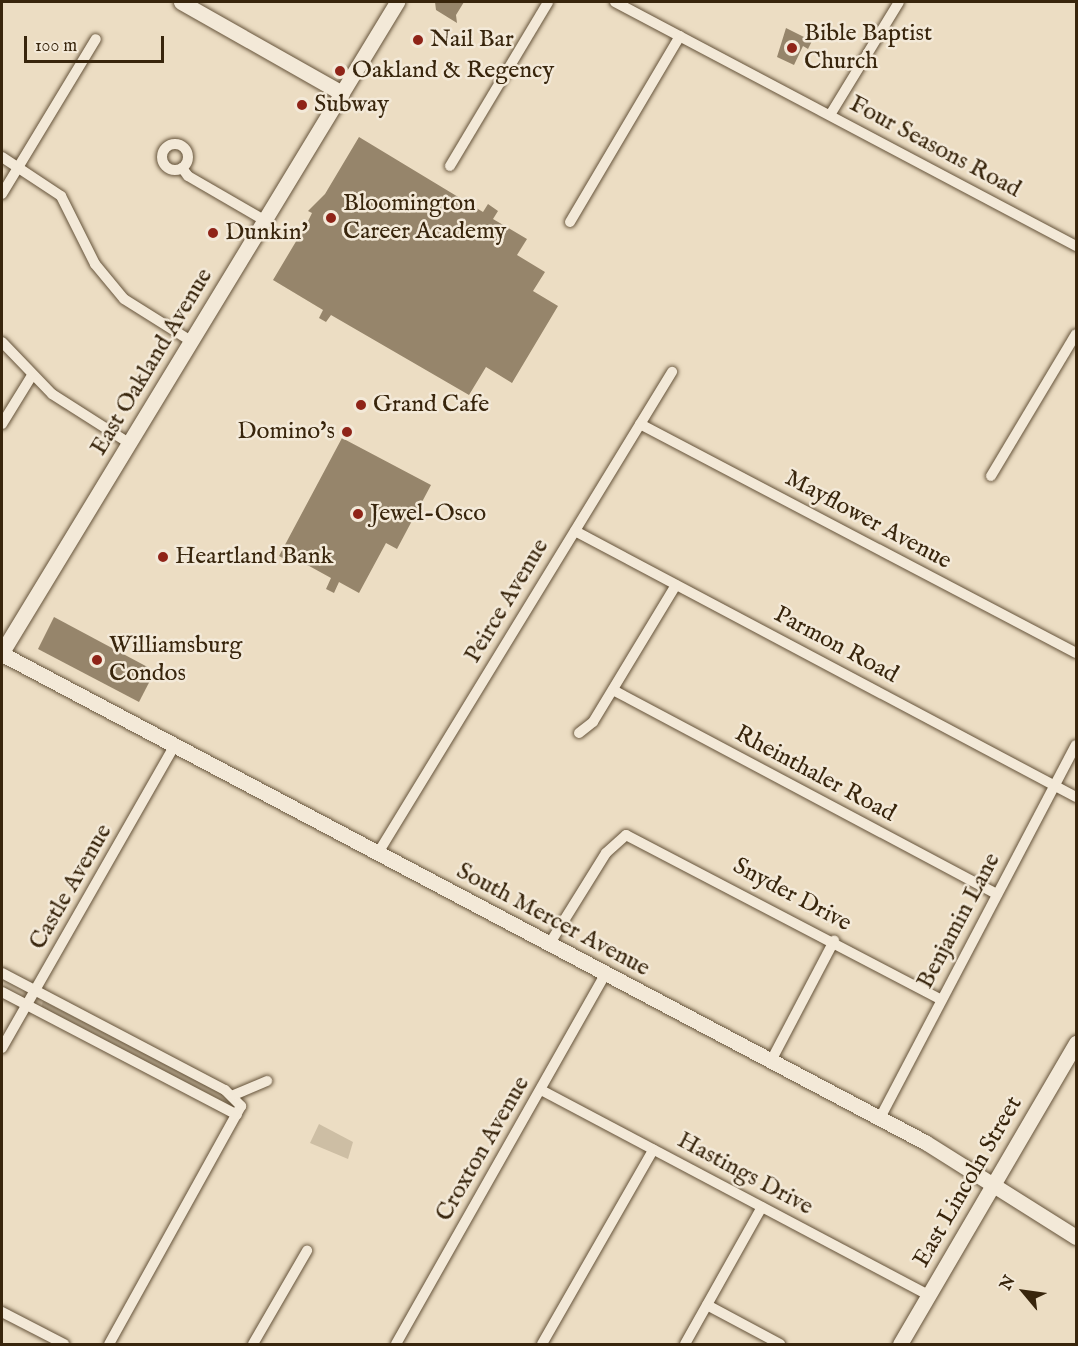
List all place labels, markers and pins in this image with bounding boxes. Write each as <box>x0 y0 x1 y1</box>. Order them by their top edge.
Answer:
place label: Bible Baptist Church <box>804 20 932 76</box>
place label: Nail Bar <box>430 26 514 54</box>
marker: Nail Bar <box>411 33 425 47</box>
marker: Bible Baptist Church <box>785 41 799 55</box>
place label: Oakland & Regency <box>352 57 554 85</box>
marker: Oakland & Regency <box>333 64 347 78</box>
place label: Subway <box>314 91 389 119</box>
marker: Subway <box>295 98 309 112</box>
place label: Bloomington Career Academy <box>343 190 506 246</box>
marker: Bloomington Career Academy <box>324 211 338 225</box>
place label: Dunkin' <box>225 219 308 247</box>
marker: Dunkin' <box>206 226 220 240</box>
place label: Grand Cafe <box>373 391 489 419</box>
marker: Grand Cafe <box>354 398 368 412</box>
place label: Domino's <box>237 418 335 446</box>
marker: Domino's <box>340 425 354 439</box>
place label: Jewel-Osco <box>370 500 486 528</box>
marker: Jewel-Osco <box>351 507 365 521</box>
place label: Heartland Bank <box>175 543 333 571</box>
marker: Heartland Bank <box>156 550 170 564</box>
place label: Williamsburg Condos <box>109 632 242 688</box>
marker: Williamsburg Condos <box>90 653 104 667</box>

